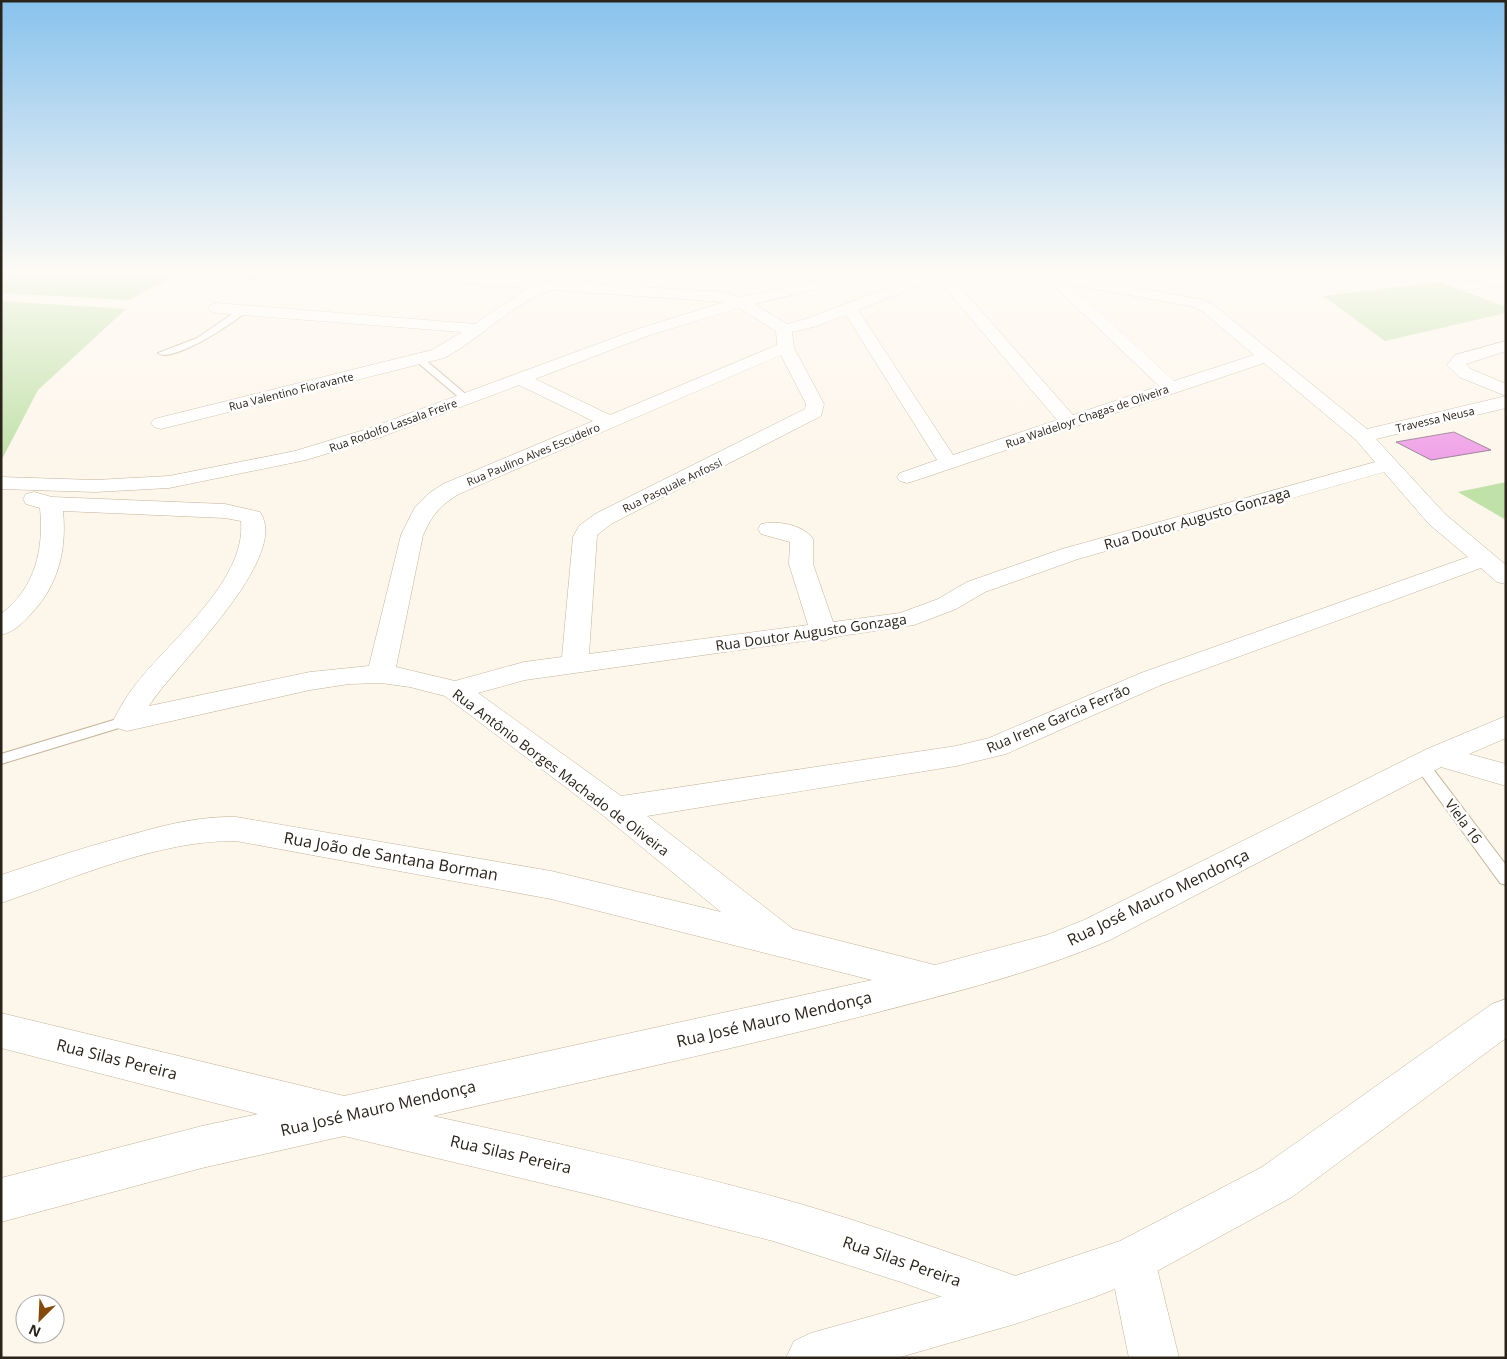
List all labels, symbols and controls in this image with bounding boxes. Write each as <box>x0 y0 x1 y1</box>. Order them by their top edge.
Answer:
street label: Rua Valentino Fioravante <box>227 368 355 414</box>
street label: Rua Waldeloyr Chagas de Oliveira <box>1003 381 1171 451</box>
street label: Rua Rodolfo Lassala Freire <box>327 395 459 455</box>
street label: Travessa Neusa <box>1394 403 1476 435</box>
street label: Rua Paulino Alves Escudeiro <box>464 419 602 489</box>
street label: Rua Pasquale Anfossi <box>620 454 724 516</box>
street label: Rua Doutor Augusto Gonzaga <box>1102 482 1292 554</box>
street label: Rua Doutor Augusto Gonzaga <box>714 609 908 655</box>
street label: Rua Irene Garcia Ferrão <box>983 679 1133 757</box>
street label: Rua Antônio Borges Machado de Oliveira <box>449 684 673 860</box>
street label: Viela 16 <box>1441 795 1487 847</box>
street label: Rua João de Santana Borman <box>282 826 500 886</box>
street label: Rua José Mauro Mendonça <box>1063 843 1253 951</box>
street label: Rua José Mauro Mendonça <box>674 986 874 1052</box>
street label: Rua Silas Pereira <box>54 1033 180 1085</box>
street label: Rua José Mauro Mendonça <box>278 1075 478 1141</box>
street label: Rua Silas Pereira <box>448 1129 574 1179</box>
street label: Rua Silas Pereira <box>840 1230 964 1292</box>
north arrow <box>15 1294 65 1344</box>
text: N <box>25 1320 44 1342</box>

